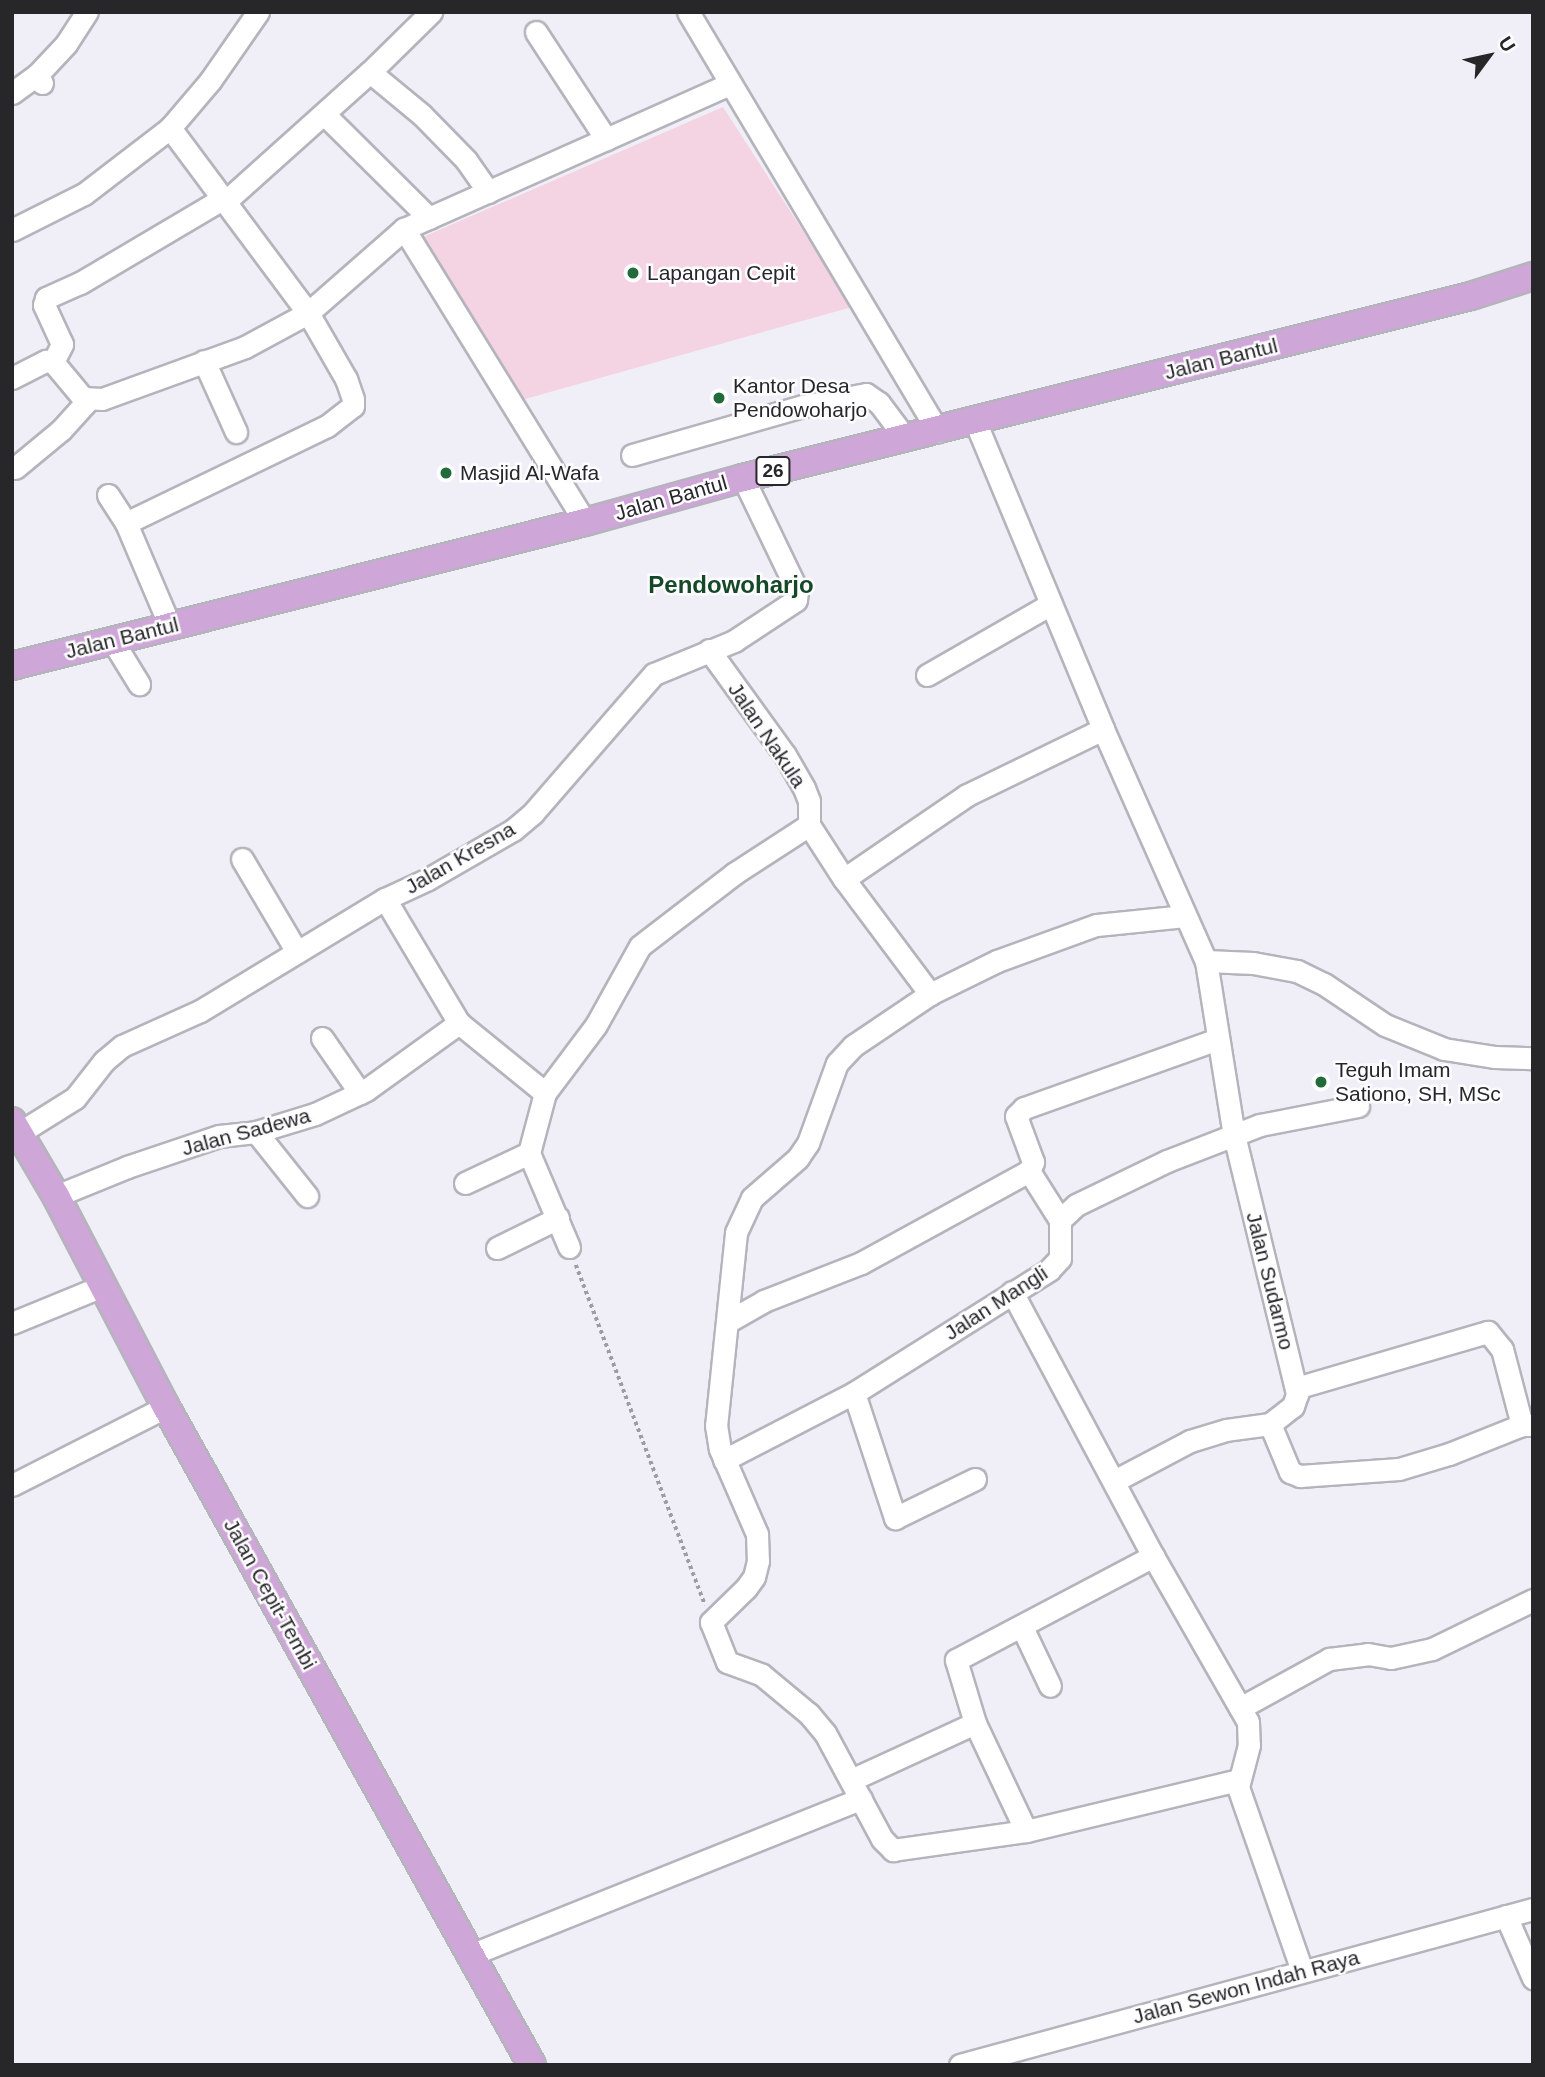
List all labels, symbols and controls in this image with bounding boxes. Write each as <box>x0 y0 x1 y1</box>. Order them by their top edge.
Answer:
north arrow <box>1454 21 1524 91</box>
text: U <box>1494 33 1520 56</box>
place label: Lapangan Cepit <box>647 260 795 286</box>
marker: Lapangan Cepit <box>625 265 641 281</box>
street label: Jalan Bantul <box>1162 333 1280 385</box>
place label: Kantor Desa Pendowoharjo <box>733 373 867 423</box>
marker: Kantor Desa Pendowoharjo <box>711 390 727 406</box>
road number: 26 <box>754 456 792 486</box>
place label: Masjid Al-Wafa <box>460 460 600 486</box>
marker: Masjid Al-Wafa <box>438 465 454 481</box>
street label: Jalan Bantul <box>612 470 730 526</box>
district label: Pendowoharjo <box>648 571 814 599</box>
street label: Jalan Bantul <box>63 612 181 664</box>
street label: Jalan Nakula <box>723 678 811 792</box>
street label: Jalan Kresna <box>401 816 519 900</box>
place label: Teguh Imam Sationo, SH, MSc <box>1335 1057 1501 1107</box>
marker: Teguh Imam Sationo, SH, MSc <box>1313 1074 1329 1090</box>
street label: Jalan Sadewa <box>179 1103 313 1161</box>
street label: Jalan Sudarmo <box>1241 1209 1299 1353</box>
street label: Jalan Mangli <box>940 1260 1052 1346</box>
street label: Jalan Cepit-Tembi <box>218 1514 322 1674</box>
street label: Jalan Sewon Indah Raya <box>1130 1945 1362 2029</box>

